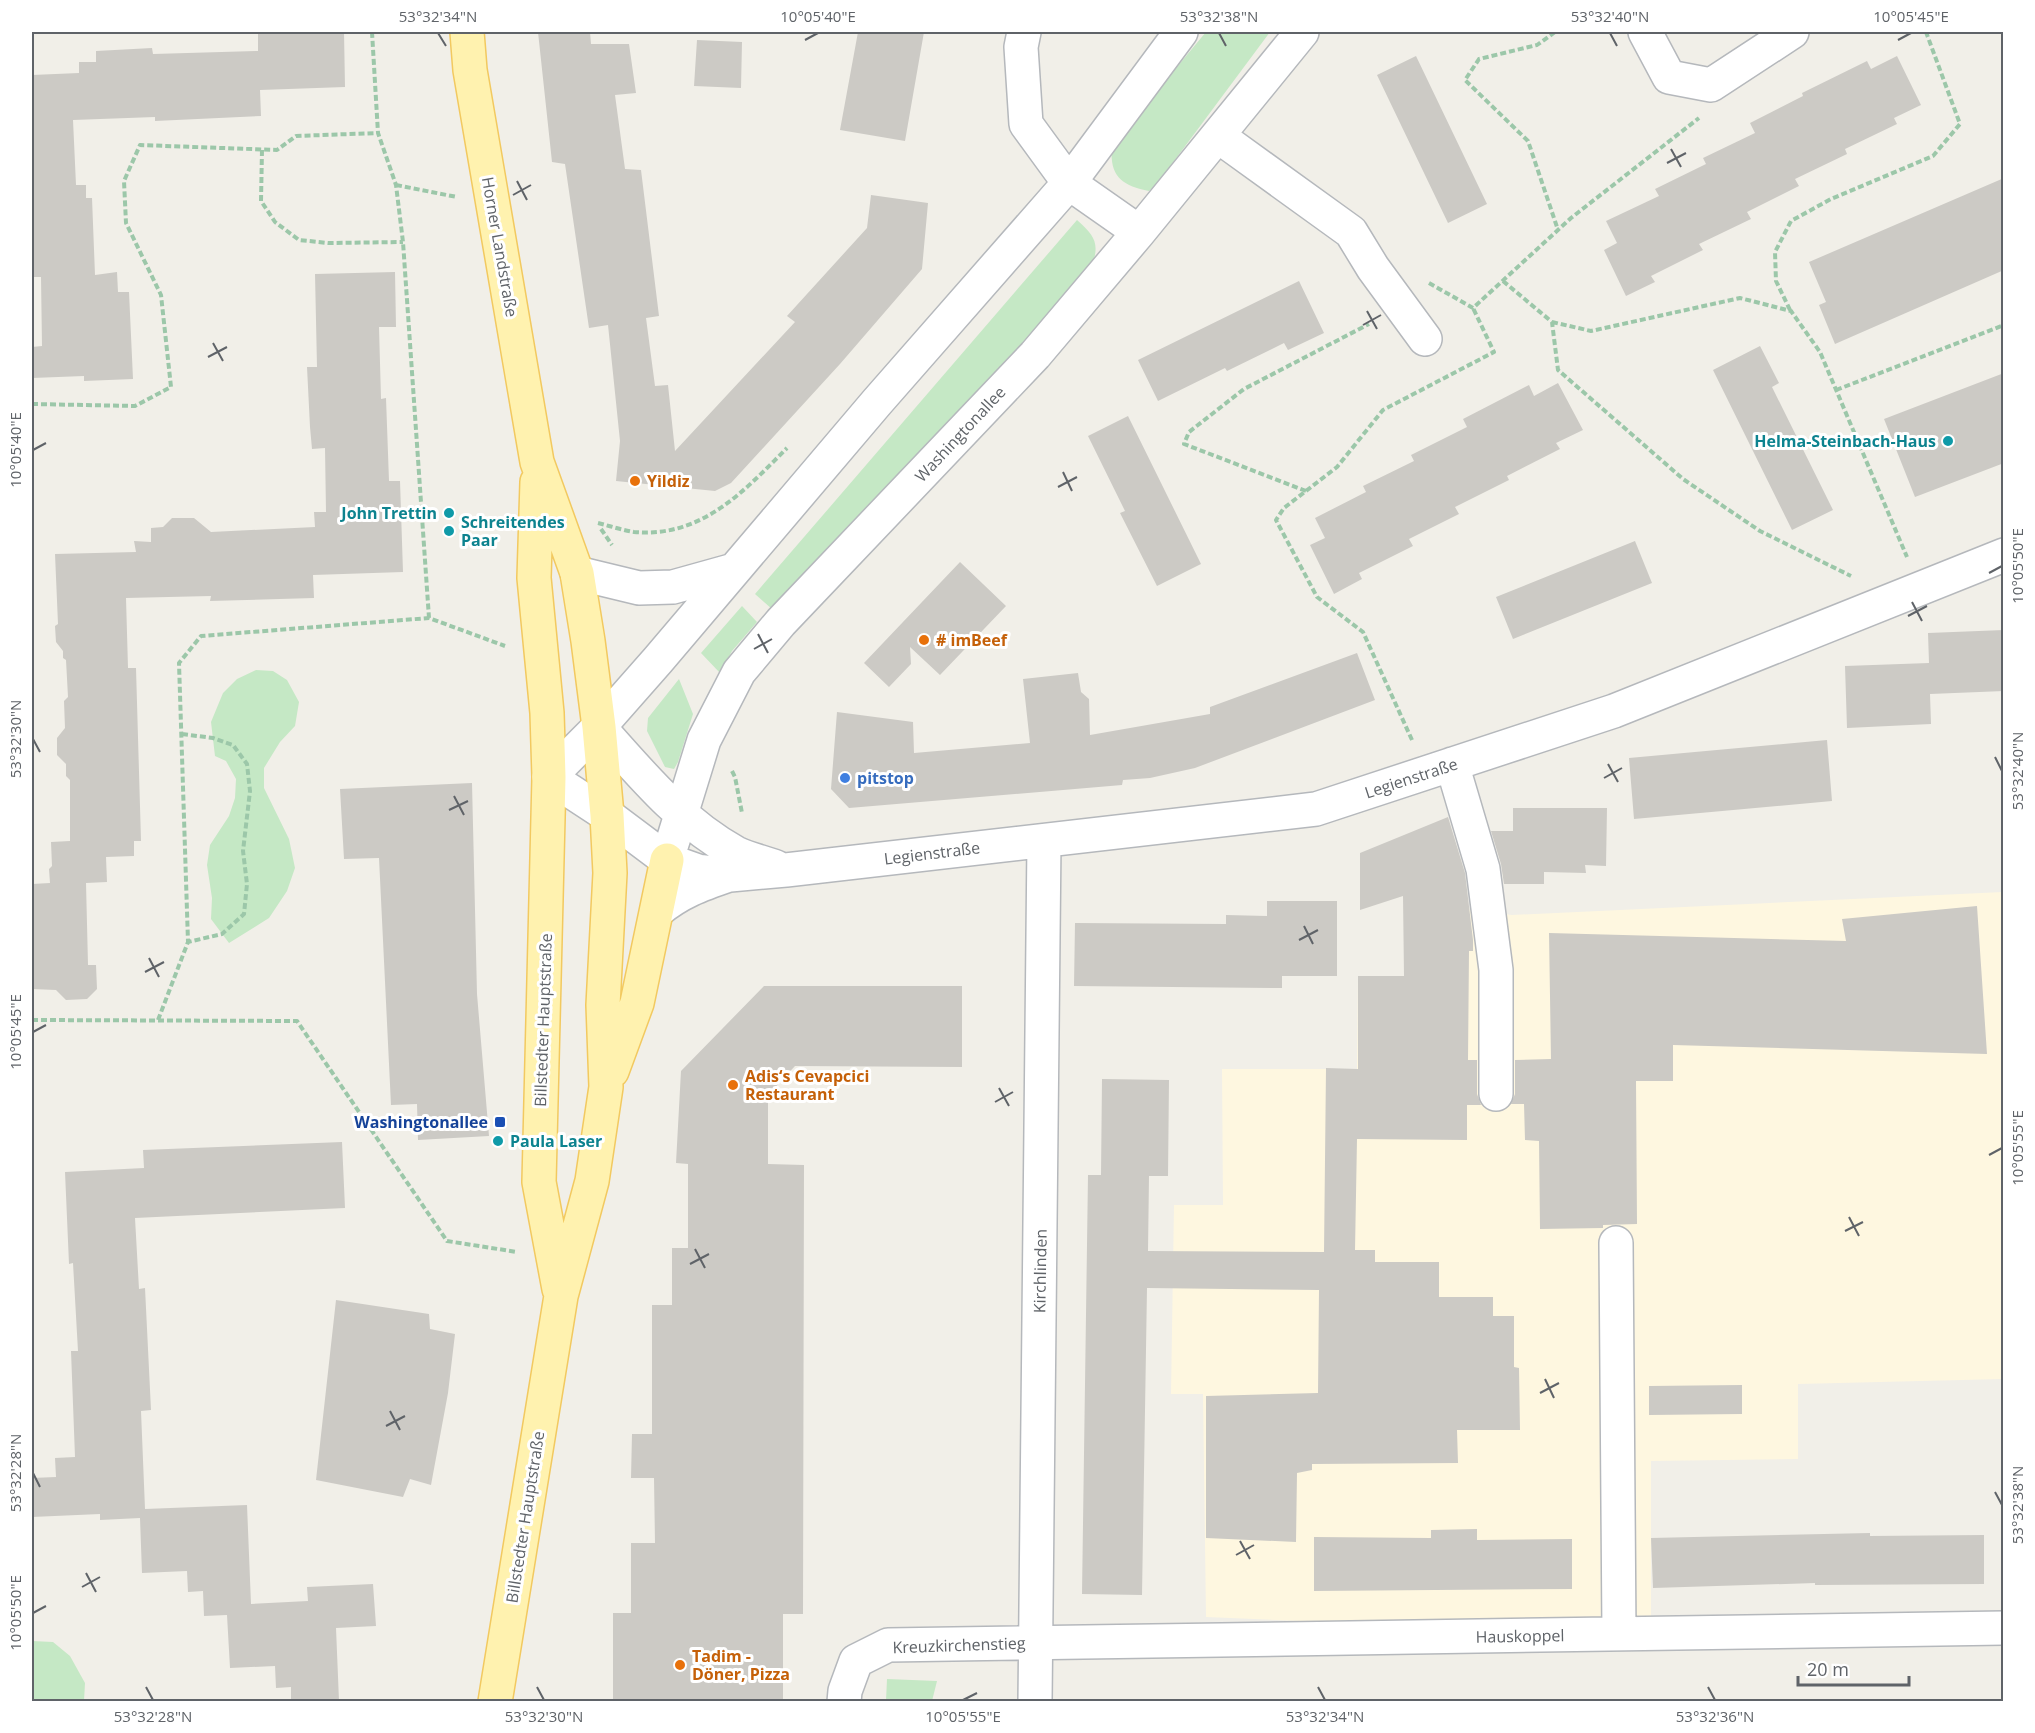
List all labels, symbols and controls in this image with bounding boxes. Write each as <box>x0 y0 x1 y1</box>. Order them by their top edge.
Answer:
text: 53°32'34"N <box>399 6 477 26</box>
text: 10°05'40"E <box>780 6 856 26</box>
text: 53°32'38"N <box>1180 6 1258 26</box>
text: 53°32'40"N <box>1571 6 1649 26</box>
text: 10°05'45"E <box>1873 6 1949 26</box>
street label: Horner Landstraße <box>477 175 523 319</box>
street label: Washingtonallee <box>910 381 1010 487</box>
text: 10°05'40"E <box>5 412 25 488</box>
place label: Helma-Steinbach-Haus <box>1754 430 1936 452</box>
marker: Helma-Steinbach-Haus <box>1941 434 1955 448</box>
place label: Yildiz <box>647 470 690 492</box>
marker: Yildiz <box>628 474 642 488</box>
place label: John Trettin <box>339 502 437 524</box>
marker: John Trettin <box>442 506 456 520</box>
place label: Schreitendes Paar <box>461 511 565 551</box>
marker: Schreitendes Paar <box>442 524 456 538</box>
text: 10°05'50"E <box>2007 528 2027 604</box>
place label: # imBeef <box>936 629 1008 651</box>
marker: # imBeef <box>917 633 931 647</box>
text: 53°32'30"N <box>5 700 25 778</box>
text: 53°32'40"N <box>2007 732 2027 810</box>
street label: Legienstraße <box>1362 753 1460 803</box>
place label: pitstop <box>857 767 914 789</box>
marker: pitstop <box>838 771 852 785</box>
street label: Legienstraße <box>883 836 981 870</box>
street label: Billstedter Hauptstraße <box>529 933 557 1107</box>
text: 10°05'45"E <box>5 994 25 1070</box>
place label: Adis‘s Cevapcici Restaurant <box>745 1065 869 1105</box>
marker: Adis‘s Cevapcici Restaurant <box>726 1078 740 1092</box>
text: 10°05'55"E <box>2007 1110 2027 1186</box>
place label: Washingtonallee <box>354 1111 488 1133</box>
marker: Washingtonallee <box>493 1115 507 1129</box>
place label: Paula Laser <box>510 1130 602 1152</box>
marker: Paula Laser <box>491 1134 505 1148</box>
street label: Kirchlinden <box>1028 1229 1052 1313</box>
street label: Billstedter Hauptstraße <box>501 1430 549 1604</box>
text: 53°32'28"N <box>5 1434 25 1512</box>
text: 53°32'38"N <box>2007 1466 2027 1544</box>
text: 10°05'50"E <box>5 1575 25 1651</box>
street label: Hauskoppel <box>1475 1624 1565 1648</box>
street label: Kreuzkirchenstieg <box>892 1632 1026 1658</box>
place label: Tadim - Döner, Pizza <box>692 1645 790 1685</box>
scale bar <box>1798 1649 1909 1687</box>
text: 20 m <box>1807 1657 1849 1681</box>
marker: Tadim - Döner, Pizza <box>673 1658 687 1672</box>
text: 53°32'28"N <box>114 1706 192 1726</box>
text: 53°32'30"N <box>505 1706 583 1726</box>
text: 10°05'55"E <box>925 1706 1001 1726</box>
text: 53°32'34"N <box>1286 1706 1364 1726</box>
text: 53°32'36"N <box>1676 1706 1754 1726</box>

